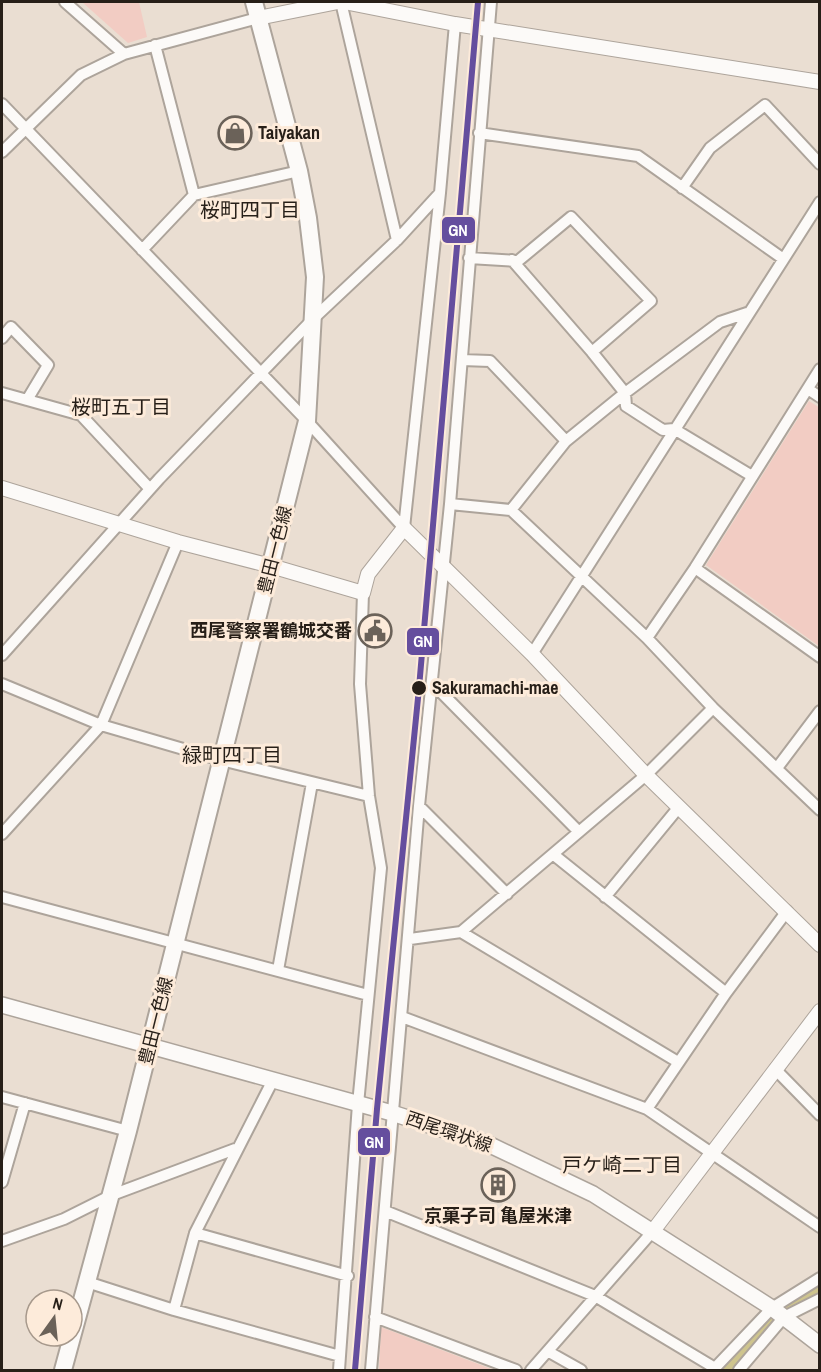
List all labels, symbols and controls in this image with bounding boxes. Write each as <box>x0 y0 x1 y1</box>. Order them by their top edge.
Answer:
shop icon: Taiyakan <box>217 115 253 151</box>
place label: Taiyakan <box>258 120 320 145</box>
district label: 桜町四丁目 <box>200 196 300 223</box>
line badge: GN <box>441 216 476 244</box>
text: GN <box>448 219 468 241</box>
district label: 桜町五丁目 <box>71 393 171 420</box>
street label: 豊田一色線 <box>251 503 298 597</box>
public building icon: 西尾警察署鶴城交番 <box>357 613 393 649</box>
place label: 西尾警察署鶴城交番 <box>190 618 352 643</box>
line badge: GN <box>406 627 440 656</box>
text: GN <box>413 630 433 652</box>
place label: Sakuramachi-mae <box>432 675 558 700</box>
marker: Sakuramachi-mae <box>410 679 428 697</box>
district label: 緑町四丁目 <box>182 741 282 768</box>
street label: 豊田一色線 <box>132 974 179 1068</box>
street label: 西尾環状線 <box>403 1105 496 1158</box>
line badge: GN <box>357 1127 391 1156</box>
text: GN <box>364 1131 384 1153</box>
district label: 戸ケ崎二丁目 <box>562 1151 682 1178</box>
building icon: 京菓子司 亀屋米津 <box>480 1167 516 1203</box>
place label: 京菓子司 亀屋米津 <box>424 1203 572 1228</box>
north arrow <box>24 1288 84 1348</box>
text: N <box>50 1292 65 1315</box>

